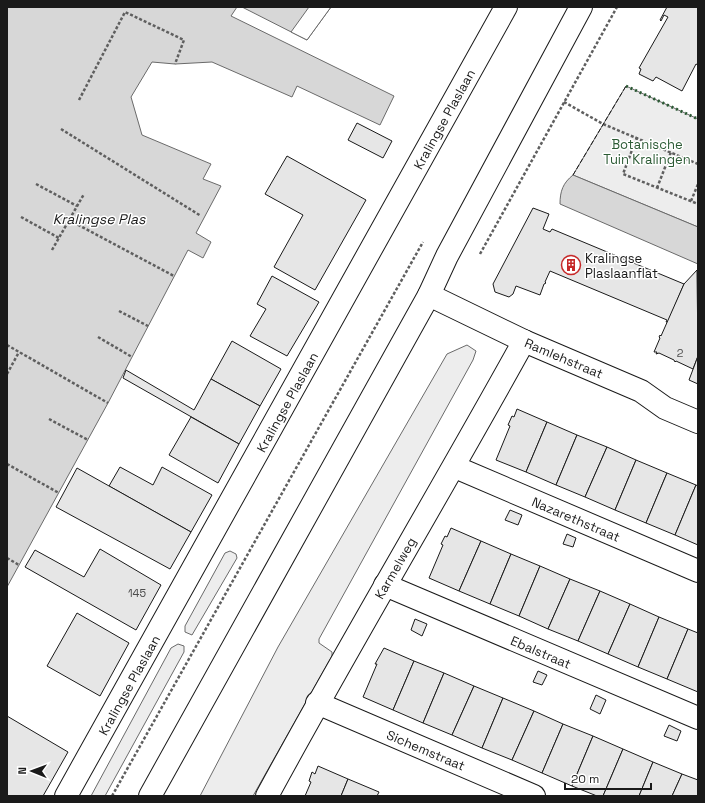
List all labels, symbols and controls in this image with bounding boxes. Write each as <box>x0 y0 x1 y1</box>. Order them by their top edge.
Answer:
street label: Kralingse Plaslaan <box>410 66 479 172</box>
park label: Botanische Tuin Kralingen <box>603 136 691 168</box>
water label: Kralingse Plas <box>53 210 146 228</box>
place label: Kralingse Plaslaanflat <box>585 250 658 282</box>
building icon: Kralingse Plaslaanflat <box>560 254 582 276</box>
street label: Ramlehstraat <box>522 334 606 383</box>
house number: 2 <box>677 346 684 360</box>
street label: Kralingse Plaslaan <box>253 349 322 455</box>
street label: Nazarethstraat <box>529 493 623 546</box>
street label: Karmelweg <box>371 534 420 602</box>
house number: 145 <box>128 586 146 600</box>
street label: Kralingse Plaslaan <box>95 632 164 738</box>
street label: Ebalstraat <box>508 632 574 673</box>
street label: Sichemstraat <box>384 726 468 775</box>
north arrow <box>12 751 52 791</box>
scale bar <box>565 765 651 791</box>
text: N <box>15 767 29 775</box>
text: 20 m <box>571 771 599 787</box>

